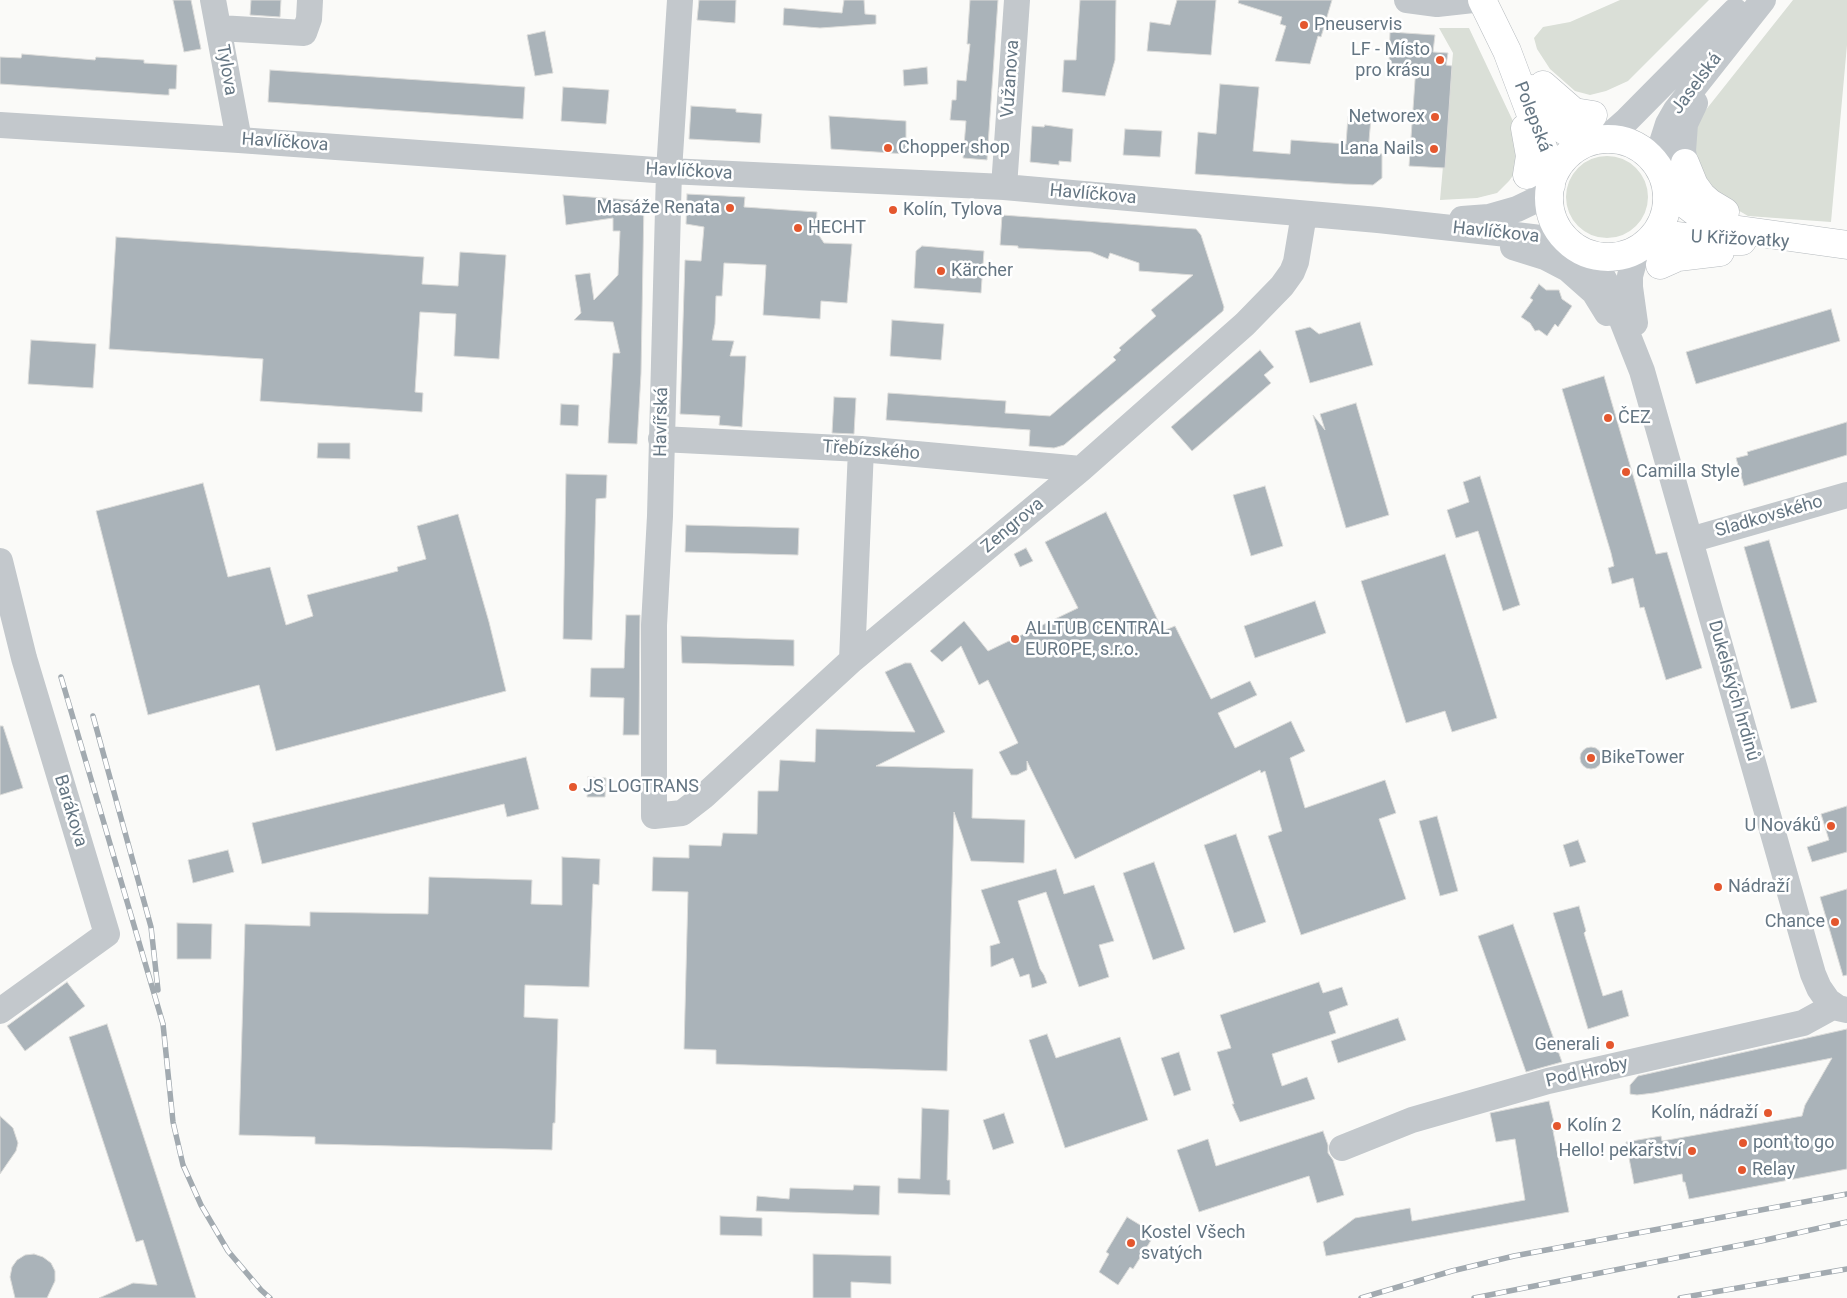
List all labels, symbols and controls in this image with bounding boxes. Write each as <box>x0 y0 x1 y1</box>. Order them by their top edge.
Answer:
place label: Pneuservis <box>1314 14 1402 36</box>
marker: Pneuservis <box>1298 19 1310 31</box>
street label: Vužanova <box>997 39 1025 119</box>
place label: LF - Místo pro krásu <box>1351 39 1430 82</box>
street label: Tylova <box>211 43 241 97</box>
street label: Jaselská <box>1667 49 1727 119</box>
marker: LF - Místo pro krásu <box>1434 54 1446 66</box>
street label: Polepská <box>1509 79 1555 155</box>
place label: Networex <box>1349 106 1425 128</box>
marker: Networex <box>1429 111 1441 123</box>
street label: Havlíčkova <box>241 129 329 157</box>
place label: Chopper shop <box>898 137 1010 159</box>
place label: Lana Nails <box>1340 138 1424 160</box>
marker: Chopper shop <box>882 142 894 154</box>
marker: Lana Nails <box>1428 143 1440 155</box>
street label: Havlíčkova <box>645 159 733 185</box>
street label: Havlíčkova <box>1049 180 1137 210</box>
place label: Masáže Renata <box>597 197 720 219</box>
place label: Kolín, Tylova <box>903 199 1003 221</box>
marker: Masáže Renata <box>724 202 736 214</box>
marker: Kolín, Tylova <box>887 204 899 216</box>
place label: HECHT <box>808 217 866 239</box>
street label: Havlíčkova <box>1452 218 1540 248</box>
marker: HECHT <box>792 222 804 234</box>
street label: U Křižovatky <box>1690 227 1790 253</box>
place label: Kärcher <box>951 260 1013 282</box>
marker: Kärcher <box>935 265 947 277</box>
street label: Havířská <box>651 387 673 457</box>
place label: ČEZ <box>1618 407 1651 429</box>
marker: ČEZ <box>1602 412 1614 424</box>
street label: Třebízského <box>822 437 920 465</box>
place label: Camilla Style <box>1636 461 1740 483</box>
marker: Camilla Style <box>1620 466 1632 478</box>
street label: Sladkovského <box>1713 491 1825 543</box>
street label: Zengrova <box>977 494 1049 558</box>
place label: ALLTUB CENTRAL EUROPE, s.r.o. <box>1025 618 1170 660</box>
street label: Dukelských hrdinů <box>1703 618 1763 764</box>
marker: ALLTUB CENTRAL EUROPE, s.r.o. <box>1009 633 1021 645</box>
place label: BikeTower <box>1601 747 1684 769</box>
marker: BikeTower <box>1585 752 1597 764</box>
street label: Barákova <box>49 772 91 850</box>
place label: JS LOGTRANS <box>583 776 699 798</box>
marker: JS LOGTRANS <box>567 781 579 793</box>
place label: U Nováků <box>1744 815 1821 837</box>
marker: U Nováků <box>1825 820 1837 832</box>
place label: Nádraží <box>1728 876 1790 898</box>
marker: Nádraží <box>1712 881 1724 893</box>
place label: Chance <box>1765 911 1825 933</box>
marker: Chance <box>1829 916 1841 928</box>
place label: Generali <box>1534 1034 1600 1056</box>
marker: Generali <box>1604 1039 1616 1051</box>
street label: Pod Hroby <box>1544 1053 1630 1093</box>
place label: Kolín, nádraží <box>1651 1102 1758 1124</box>
marker: Kolín, nádraží <box>1762 1107 1774 1119</box>
place label: Kolín 2 <box>1567 1115 1622 1137</box>
marker: Kolín 2 <box>1551 1120 1563 1132</box>
place label: pont to go <box>1753 1132 1834 1154</box>
marker: pont to go <box>1737 1137 1749 1149</box>
place label: Hello! pekařství <box>1558 1140 1682 1162</box>
marker: Hello! pekařství <box>1686 1145 1698 1157</box>
place label: Relay <box>1752 1159 1795 1181</box>
marker: Relay <box>1736 1164 1748 1176</box>
place label: Kostel Všech svatých <box>1141 1222 1246 1264</box>
marker: Kostel Všech svatých <box>1125 1237 1137 1249</box>

